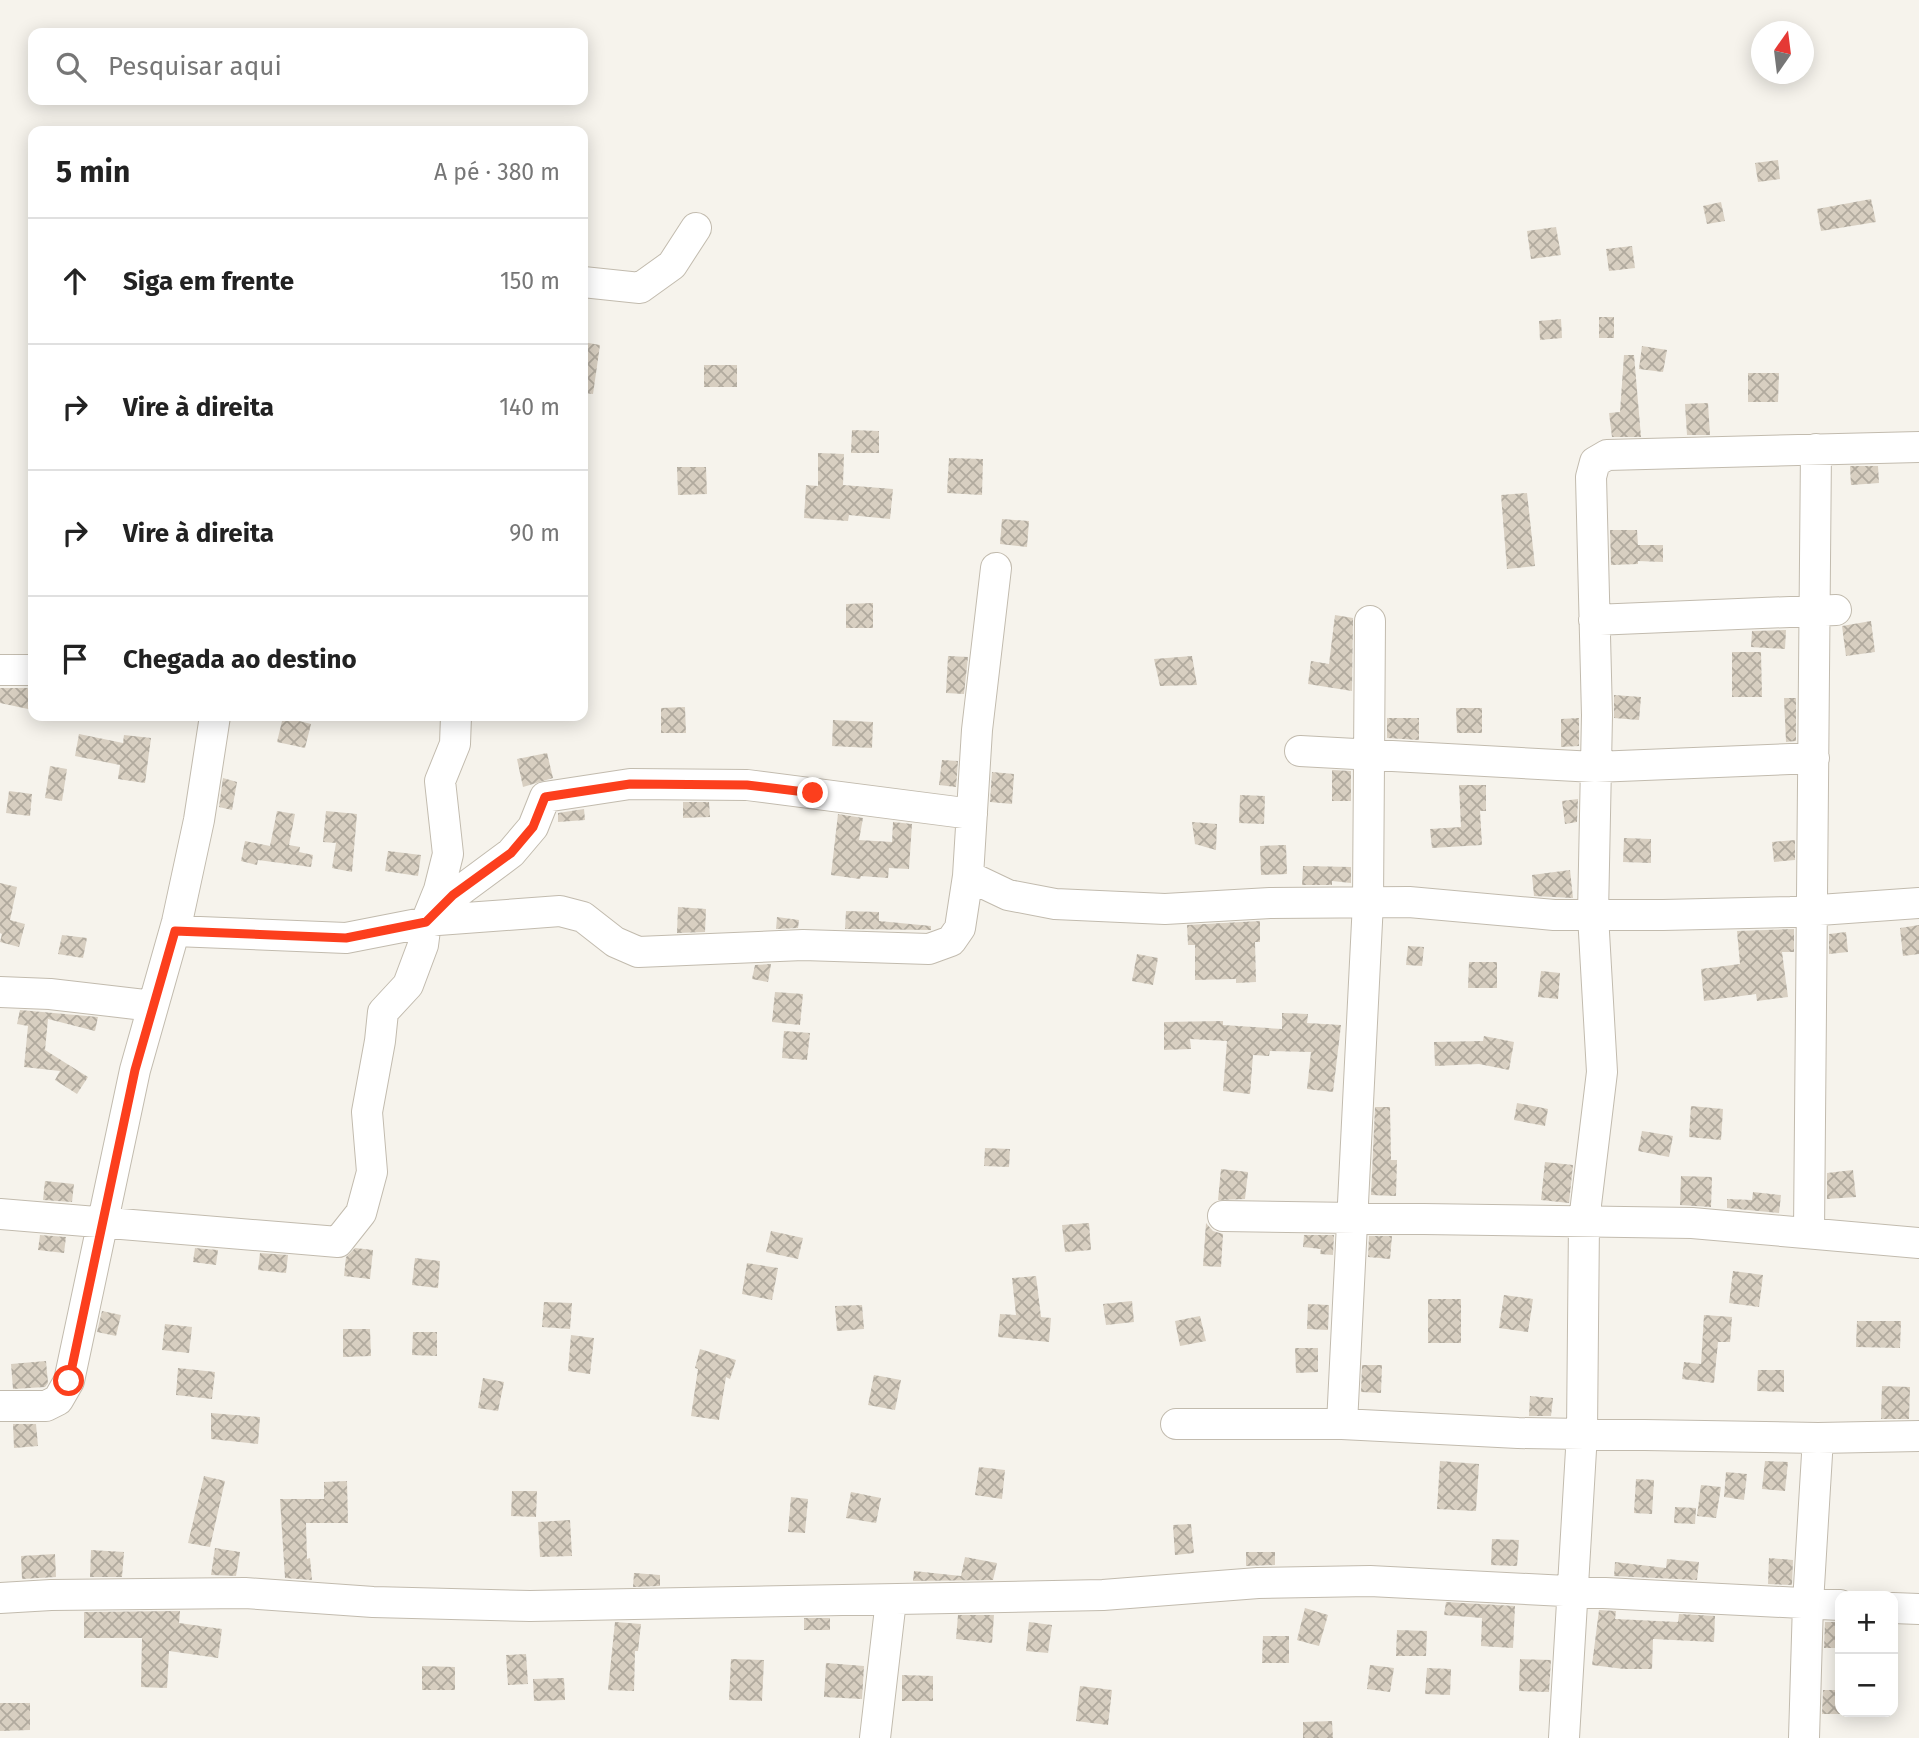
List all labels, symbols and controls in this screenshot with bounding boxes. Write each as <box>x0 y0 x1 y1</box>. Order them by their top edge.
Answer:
north arrow <box>1751 21 1814 84</box>
search box <box>28 28 588 105</box>
icon: search <box>52 48 90 86</box>
text: Pesquisar aqui <box>108 51 282 82</box>
text: 5 min <box>56 154 130 190</box>
text: A pé · 380 m <box>434 158 560 186</box>
icon: ahead <box>56 262 94 300</box>
text: Siga em frente <box>123 266 294 297</box>
text: 150 m <box>500 267 560 295</box>
icon: right <box>56 388 94 426</box>
text: Vire à direita <box>123 392 274 423</box>
text: 140 m <box>499 393 560 421</box>
icon: right <box>56 514 94 552</box>
text: Vire à direita <box>123 518 274 549</box>
text: 90 m <box>509 519 560 547</box>
icon: arrive <box>56 640 94 678</box>
text: Chegada ao destino <box>123 644 357 675</box>
route end <box>797 777 828 808</box>
route start <box>53 1365 84 1396</box>
map controls <box>1835 1591 1898 1717</box>
button: + <box>1835 1591 1898 1654</box>
button: − <box>1835 1654 1898 1717</box>

